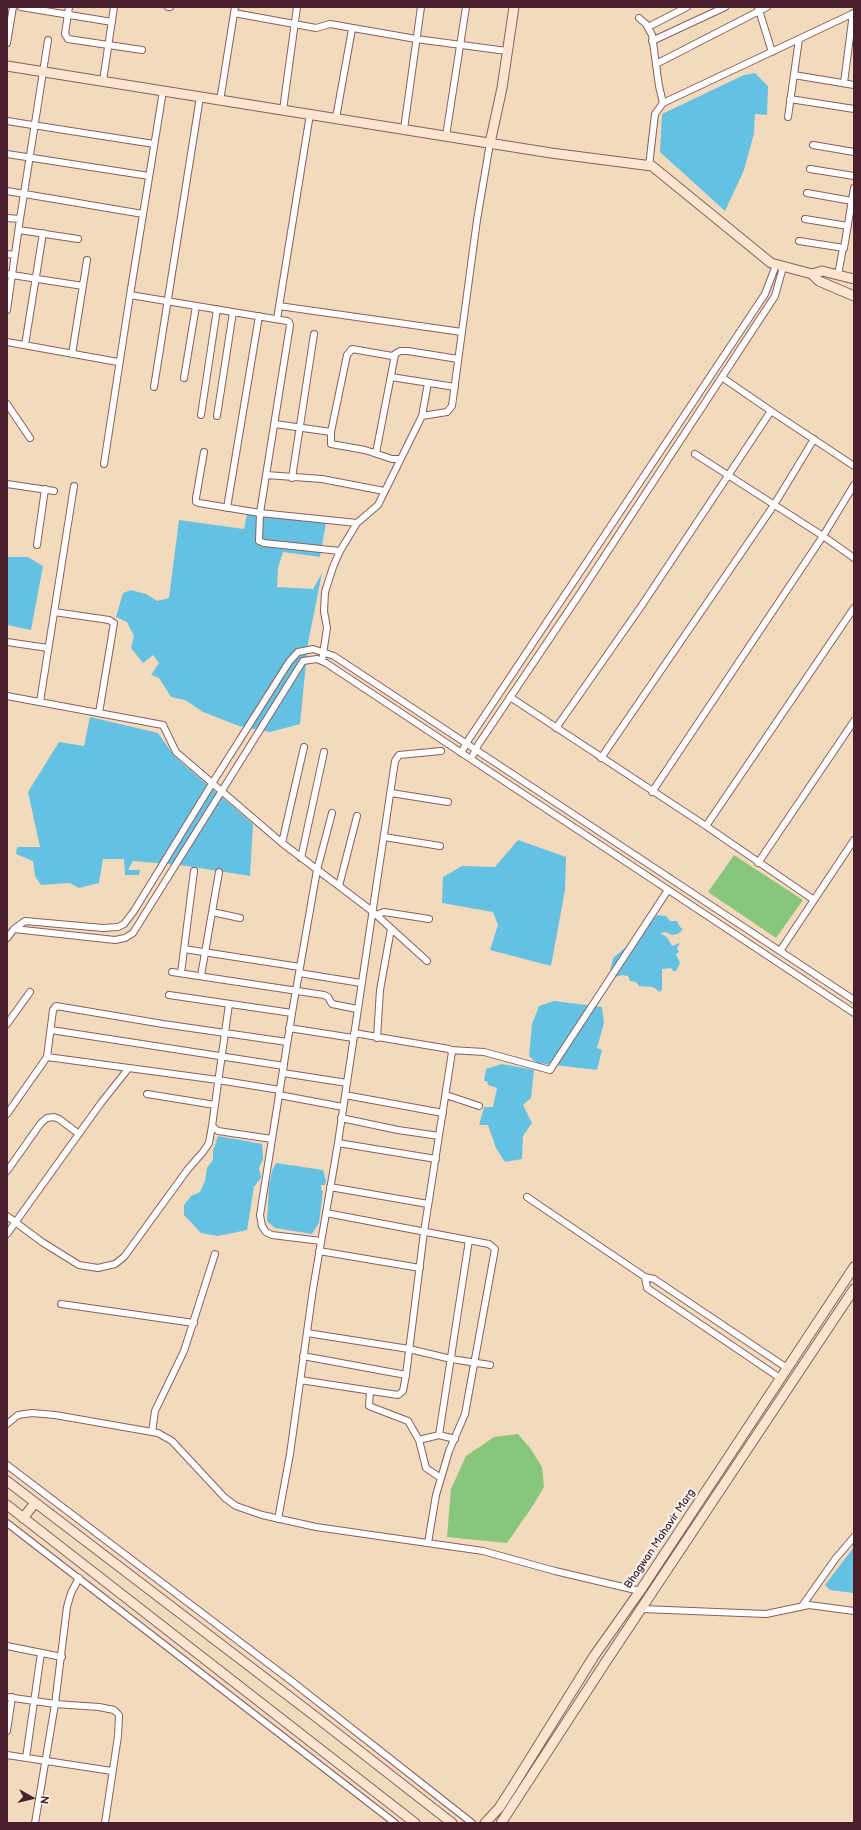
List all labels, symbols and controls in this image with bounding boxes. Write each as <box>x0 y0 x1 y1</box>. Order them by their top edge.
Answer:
street label: Bhagwan Mahavir Marg <box>622 1487 698 1591</box>
north arrow <box>12 1778 52 1818</box>
text: N <box>37 1795 51 1805</box>

